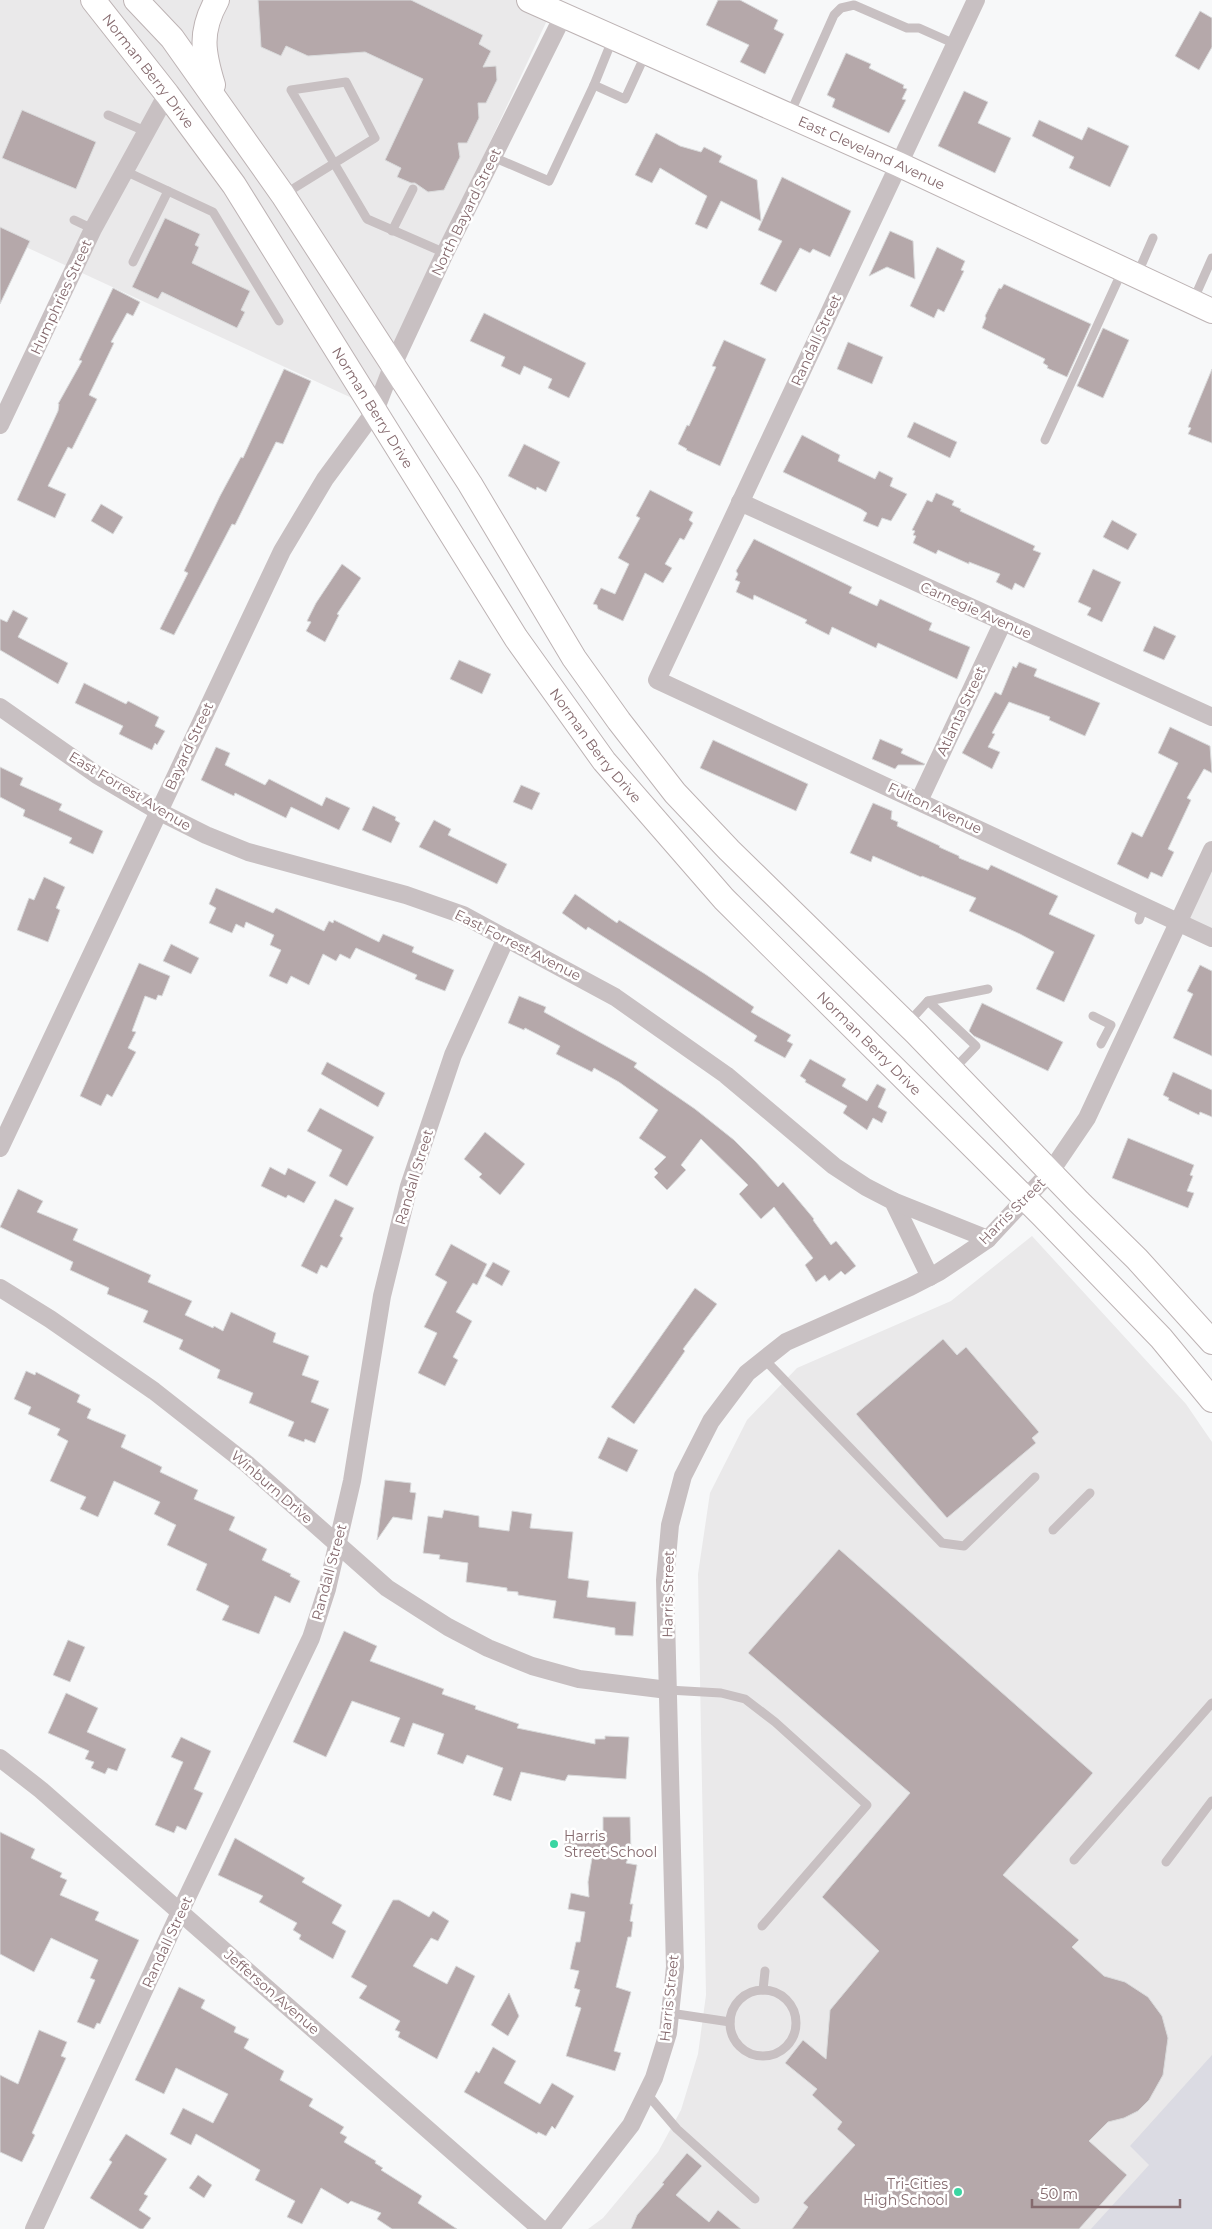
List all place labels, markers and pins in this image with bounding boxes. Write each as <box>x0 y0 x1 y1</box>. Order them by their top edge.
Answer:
place label: Harris Street School <box>564 1827 657 1861</box>
marker: Harris Street School <box>548 1838 560 1850</box>
place label: Tri-Cities High School <box>863 2175 948 2209</box>
marker: Tri-Cities High School <box>952 2186 964 2198</box>

